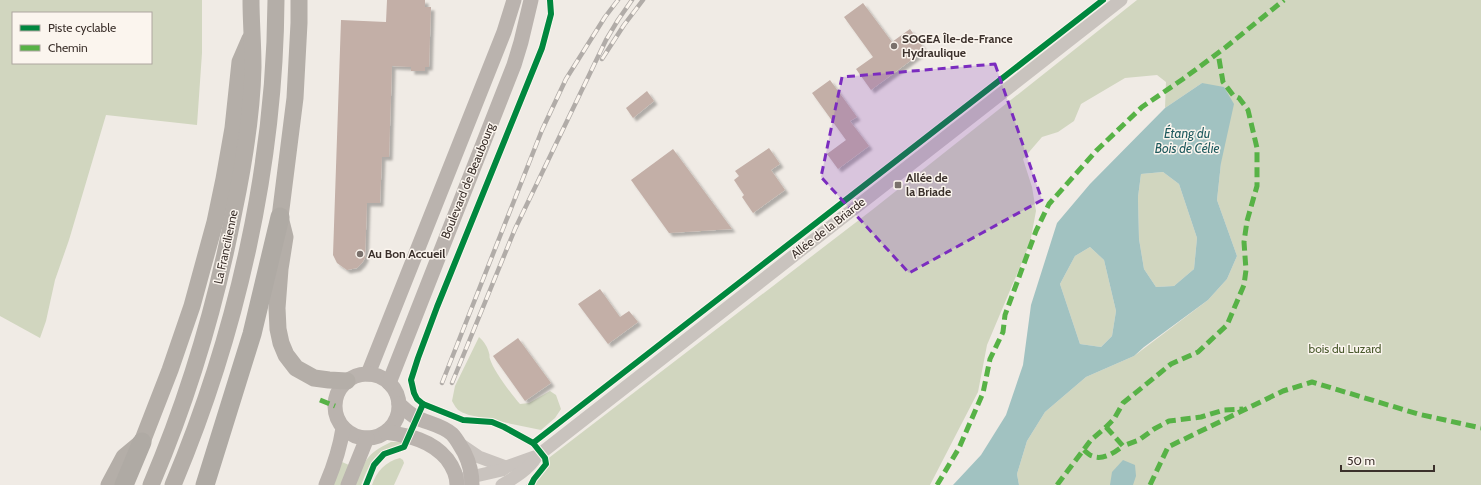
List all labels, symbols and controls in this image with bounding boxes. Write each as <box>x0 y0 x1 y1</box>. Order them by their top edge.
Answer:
legend <box>12 12 152 64</box>
text: Piste cyclable <box>48 20 116 35</box>
place label: SOGEA Île-de-France Hydraulique <box>902 31 1013 60</box>
text: Chemin <box>48 40 88 55</box>
marker: SOGEA Île-de-France Hydraulique <box>889 41 899 51</box>
street label: Boulevard de Beaubourg <box>437 120 498 241</box>
water label: Étang du Bois de Célie <box>1155 124 1219 156</box>
place label: Allée de la Briade <box>906 170 951 199</box>
marker: Allée de la Briade <box>893 180 903 190</box>
street label: Allée de la Briarde <box>787 194 868 261</box>
street label: La Francilienne <box>210 208 241 285</box>
place label: Au Bon Accueil <box>368 246 445 261</box>
marker: Au Bon Accueil <box>355 249 365 259</box>
park label: bois du Luzard <box>1308 341 1382 356</box>
scale bar <box>1341 447 1434 473</box>
text: 50 m <box>1347 453 1375 468</box>

